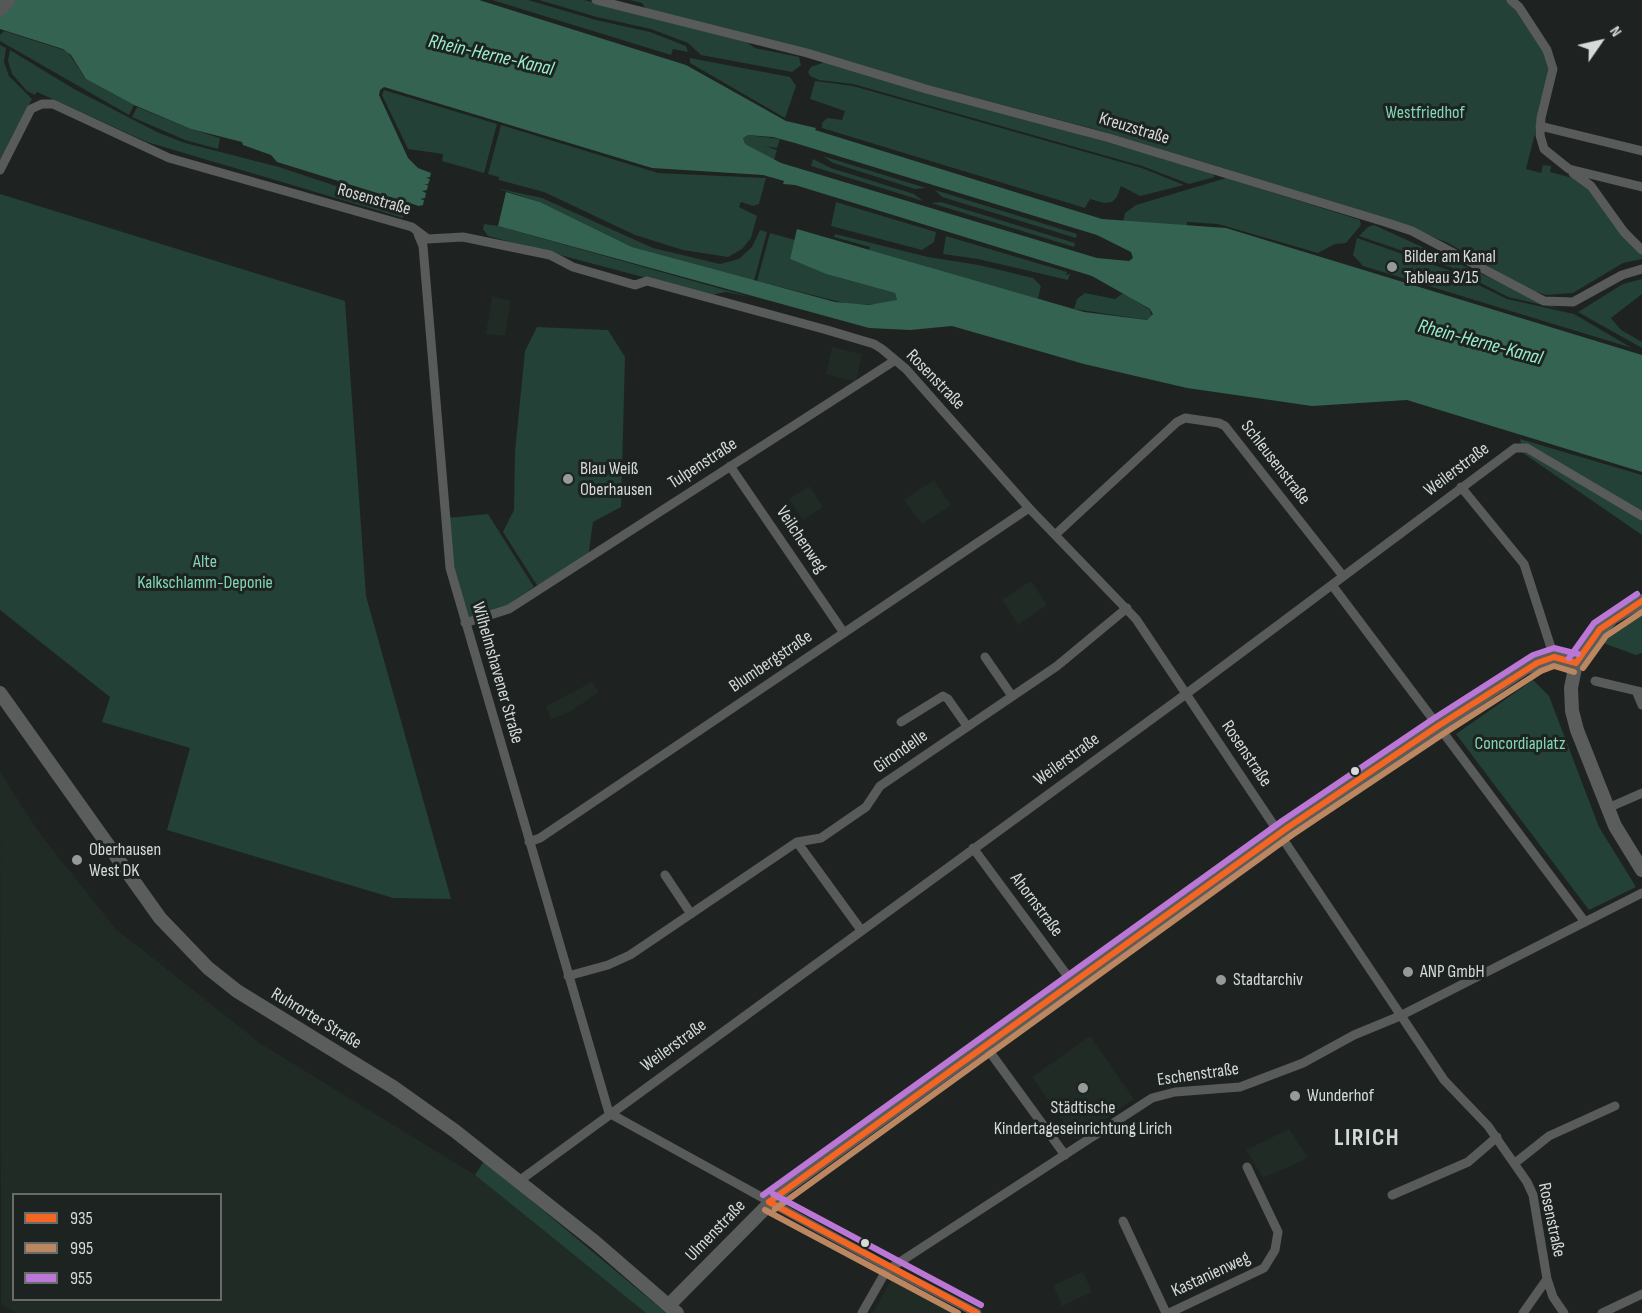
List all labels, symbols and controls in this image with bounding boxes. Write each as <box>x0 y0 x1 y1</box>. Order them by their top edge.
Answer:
north arrow <box>1570 12 1630 72</box>
text: N <box>1605 23 1626 41</box>
water label: Rhein-Herne-Kanal <box>426 30 556 82</box>
park label: Westfriedhof <box>1385 102 1465 124</box>
street label: Kreuzstraße <box>1096 108 1172 150</box>
street label: Rosenstraße <box>335 179 413 221</box>
place label: Bilder am Kanal Tableau 3/15 <box>1404 246 1496 288</box>
marker: Bilder am Kanal Tableau 3/15 <box>1385 260 1399 274</box>
water label: Rhein-Herne-Kanal <box>1415 315 1545 371</box>
street label: Rosenstraße <box>901 345 969 415</box>
street label: Schleusenstraße <box>1235 417 1315 509</box>
street label: Tulpenstraße <box>664 434 742 494</box>
street label: Weilerstraße <box>1420 438 1494 502</box>
place label: Blau Weiß Oberhausen <box>580 458 652 500</box>
marker: Blau Weiß Oberhausen <box>561 472 575 486</box>
street label: Veilchenweg <box>771 503 831 577</box>
park label: Alte Kalkschlamm-Deponie <box>137 551 273 594</box>
street label: Wilhelmshavener Straße <box>466 600 528 746</box>
street label: Blumbergstraße <box>725 626 817 698</box>
street label: Rosenstraße <box>1216 717 1276 791</box>
street label: Girondelle <box>870 726 932 778</box>
street label: Weilerstraße <box>1030 729 1104 791</box>
park label: Concordiaplatz <box>1475 733 1565 755</box>
unlabelled marker <box>1349 765 1361 777</box>
place label: Oberhausen West DK <box>89 839 161 882</box>
marker: Oberhausen West DK <box>70 853 84 867</box>
street label: Ahornstraße <box>1005 869 1067 941</box>
place label: ANP GmbH <box>1420 961 1485 983</box>
marker: ANP GmbH <box>1401 965 1415 979</box>
place label: Stadtarchiv <box>1233 969 1303 991</box>
marker: Stadtarchiv <box>1214 973 1228 987</box>
street label: Ruhrorter Straße <box>267 984 365 1054</box>
street label: Weilerstraße <box>637 1015 711 1077</box>
street label: Eschenstraße <box>1156 1059 1240 1091</box>
marker: Städtische Kindertageseinrichtung Lirich <box>1076 1081 1090 1095</box>
place label: Wunderhof <box>1307 1085 1374 1107</box>
marker: Wunderhof <box>1288 1089 1302 1103</box>
place label: Städtische Kindertageseinrichtung Lirich <box>994 1097 1172 1140</box>
district label: LIRICH <box>1334 1125 1400 1153</box>
street label: Rosenstraße <box>1533 1181 1569 1259</box>
legend <box>12 1193 222 1301</box>
street label: Ulmenstraße <box>681 1196 751 1266</box>
text: 935 <box>70 1208 93 1229</box>
unlabelled marker <box>859 1237 871 1249</box>
text: 995 <box>70 1238 93 1259</box>
street label: Kastanienweg <box>1168 1247 1254 1303</box>
text: 955 <box>70 1268 92 1289</box>

